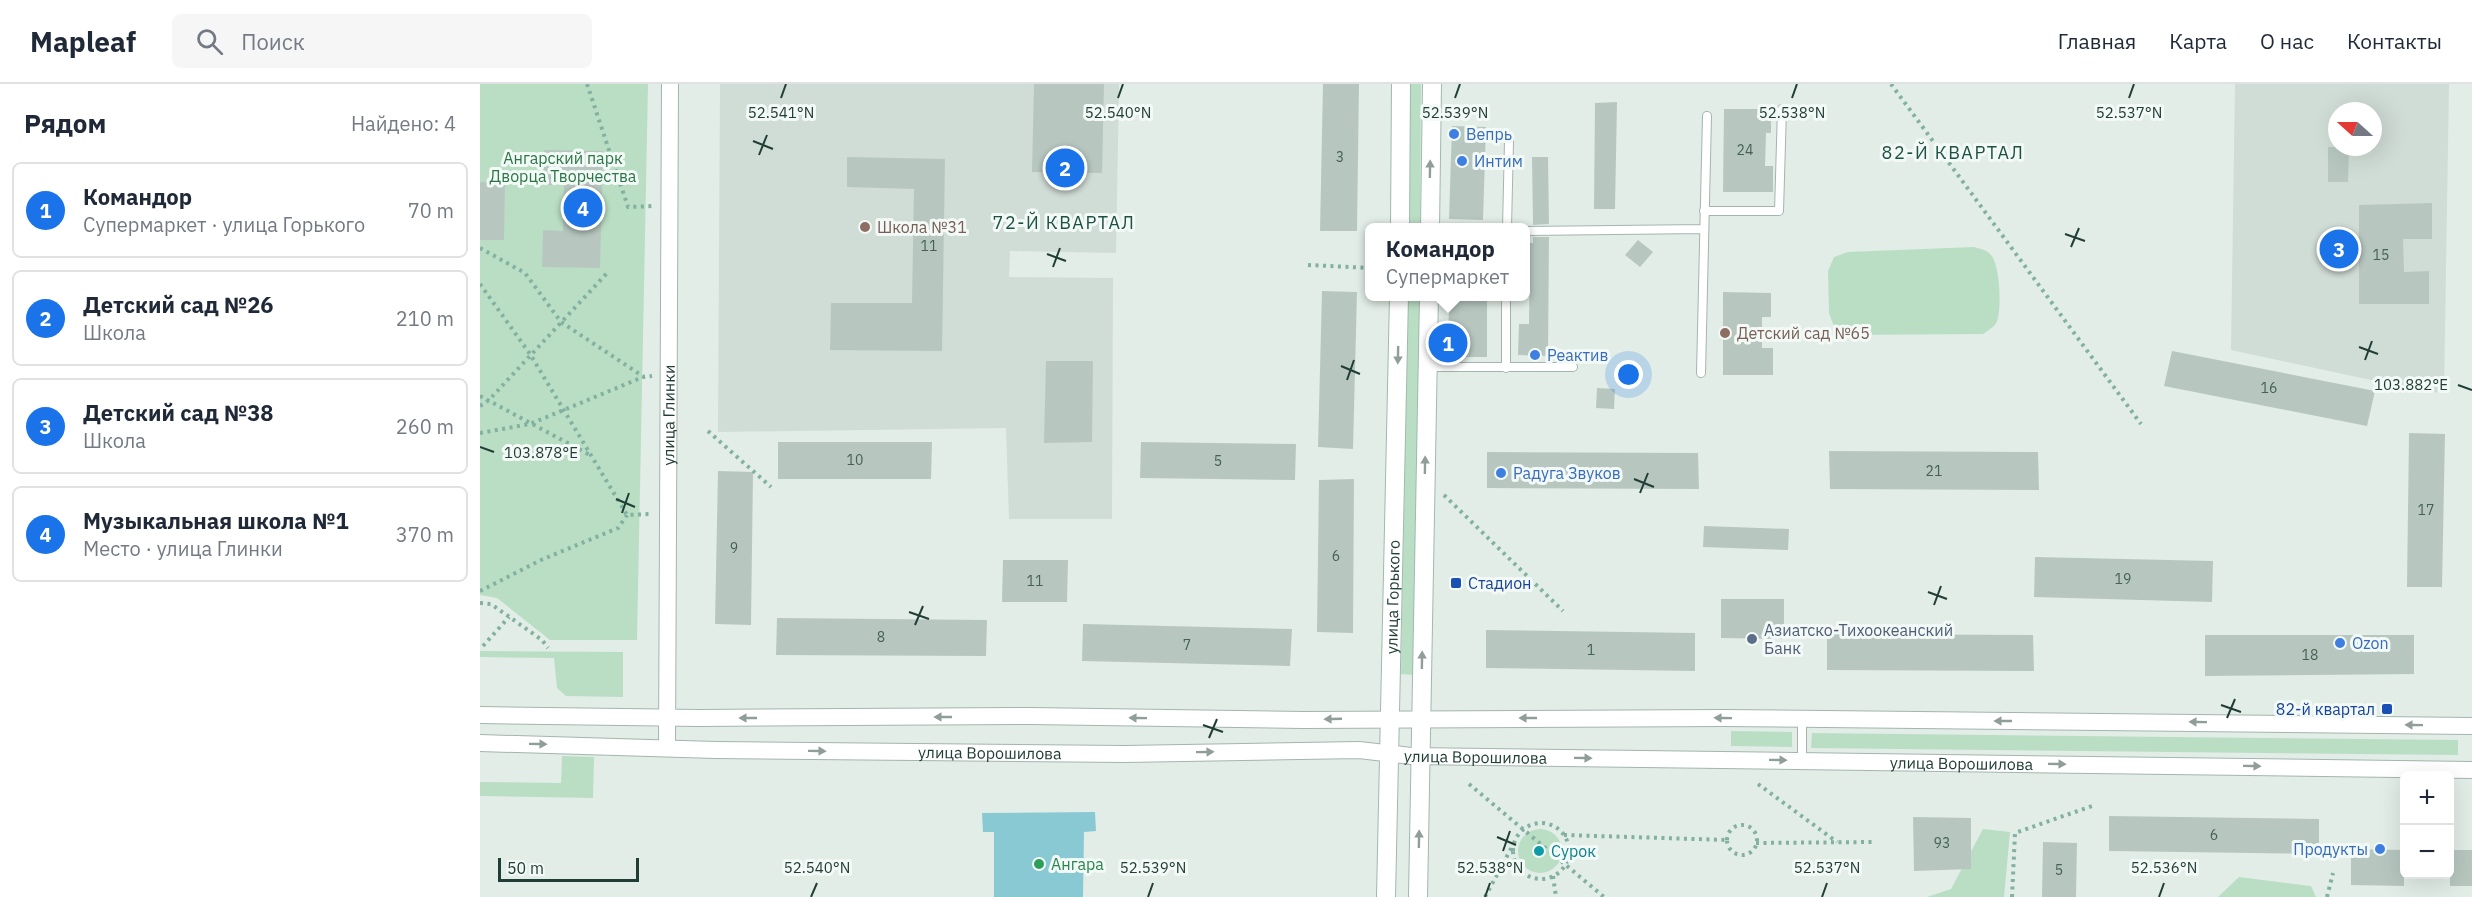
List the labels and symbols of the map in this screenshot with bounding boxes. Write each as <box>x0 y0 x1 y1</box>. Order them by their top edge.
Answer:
north arrow <box>2328 102 2382 156</box>
text: 52.541°N <box>748 103 814 122</box>
text: 52.540°N <box>1085 103 1151 122</box>
text: 52.539°N <box>1422 103 1488 122</box>
text: 52.538°N <box>1759 103 1825 122</box>
text: 52.537°N <box>2096 103 2162 122</box>
place label: Вепрь <box>1466 124 1512 144</box>
marker: Вепрь <box>1447 127 1461 141</box>
house number: 24 <box>1737 141 1753 159</box>
district label: 82-Й КВАРТАЛ <box>1882 141 2024 164</box>
pin: 2 <box>1046 146 1084 190</box>
park label: Ангарский парк Дворца Творчества <box>490 148 637 186</box>
house number: 3 <box>1336 148 1344 166</box>
place label: Интим <box>1474 151 1523 171</box>
marker: Интим <box>1455 154 1469 168</box>
one-way arrow <box>1426 160 1435 179</box>
pin: 4 <box>564 186 602 230</box>
district label: 72-Й КВАРТАЛ <box>993 211 1135 234</box>
place label: Школа №31 <box>877 217 967 237</box>
marker: Школа №31 <box>858 220 872 234</box>
pin: 3 <box>2320 226 2358 272</box>
house number: 11 <box>921 237 937 255</box>
house number: 15 <box>2373 246 2389 264</box>
pin: 1 <box>1428 320 1468 366</box>
place label: Детский сад №65 <box>1737 323 1870 343</box>
marker: Детский сад №65 <box>1718 326 1732 340</box>
one-way arrow <box>1393 345 1402 364</box>
place label: Реактив <box>1547 345 1608 365</box>
marker: Реактив <box>1528 348 1542 362</box>
your location <box>1614 360 1643 389</box>
street label: улица Глинки <box>658 364 679 466</box>
text: 103.882°E <box>2374 375 2448 394</box>
house number: 16 <box>2261 379 2277 397</box>
text: 103.878°E <box>504 443 578 462</box>
house number: 10 <box>847 451 863 469</box>
house number: 5 <box>1214 452 1222 470</box>
one-way arrow <box>1421 455 1430 474</box>
house number: 21 <box>1926 462 1942 480</box>
place label: Радуга Звуков <box>1513 463 1621 483</box>
marker: Радуга Звуков <box>1494 466 1508 480</box>
house number: 17 <box>2418 501 2434 519</box>
house number: 9 <box>730 539 738 557</box>
street label: улица Горького <box>1381 540 1404 654</box>
house number: 6 <box>1332 547 1340 565</box>
house number: 19 <box>2115 570 2131 588</box>
house number: 11 <box>1027 572 1043 590</box>
place label: Стадион <box>1468 573 1532 593</box>
marker: Стадион <box>1449 576 1463 590</box>
place label: Азиатско-Тихоокеанский Банк <box>1764 620 1953 658</box>
house number: 8 <box>877 628 885 646</box>
marker: Азиатско-Тихоокеанский Банк <box>1745 632 1759 646</box>
place label: Ozon <box>2352 633 2389 653</box>
house number: 7 <box>1183 636 1191 654</box>
marker: Ozon <box>2333 636 2347 650</box>
house number: 1 <box>1587 641 1595 659</box>
house number: 18 <box>2302 646 2318 664</box>
one-way arrow <box>1417 650 1427 669</box>
place label: 82-й квартал <box>2276 699 2375 719</box>
marker: 82-й квартал <box>2380 702 2394 716</box>
one-way arrow <box>933 712 952 722</box>
one-way arrow <box>738 713 757 723</box>
one-way arrow <box>1128 713 1147 723</box>
one-way arrow <box>1518 713 1537 723</box>
one-way arrow <box>1713 713 1732 723</box>
one-way arrow <box>1323 715 1342 724</box>
one-way arrow <box>1993 716 2012 726</box>
one-way arrow <box>2188 717 2207 727</box>
one-way arrow <box>2404 720 2423 730</box>
one-way arrow <box>529 740 548 749</box>
street label: улица Ворошилова <box>918 742 1062 763</box>
street label: улица Ворошилова <box>1403 745 1548 768</box>
one-way arrow <box>808 746 827 756</box>
one-way arrow <box>1195 748 1214 757</box>
street label: улица Ворошилова <box>1890 752 2034 774</box>
one-way arrow <box>1573 753 1592 763</box>
one-way arrow <box>1768 756 1787 765</box>
one-way arrow <box>2047 759 2066 769</box>
one-way arrow <box>2242 761 2261 771</box>
house number: 6 <box>2210 826 2218 844</box>
one-way arrow <box>1414 829 1424 848</box>
house number: 93 <box>1934 834 1950 852</box>
place label: Продукты <box>2293 839 2368 859</box>
place label: Сурок <box>1551 841 1596 861</box>
marker: Продукты <box>2373 842 2387 856</box>
marker: Сурок <box>1532 844 1546 858</box>
place label: Ангара <box>1051 854 1104 874</box>
scale bar <box>498 855 639 882</box>
marker: Ангара <box>1032 857 1046 871</box>
text: 52.540°N <box>784 858 850 877</box>
text: 52.539°N <box>1120 858 1186 877</box>
text: 52.538°N <box>1457 858 1523 877</box>
text: 52.537°N <box>1794 858 1860 877</box>
text: 52.536°N <box>2131 858 2197 877</box>
house number: 5 <box>2055 861 2063 879</box>

